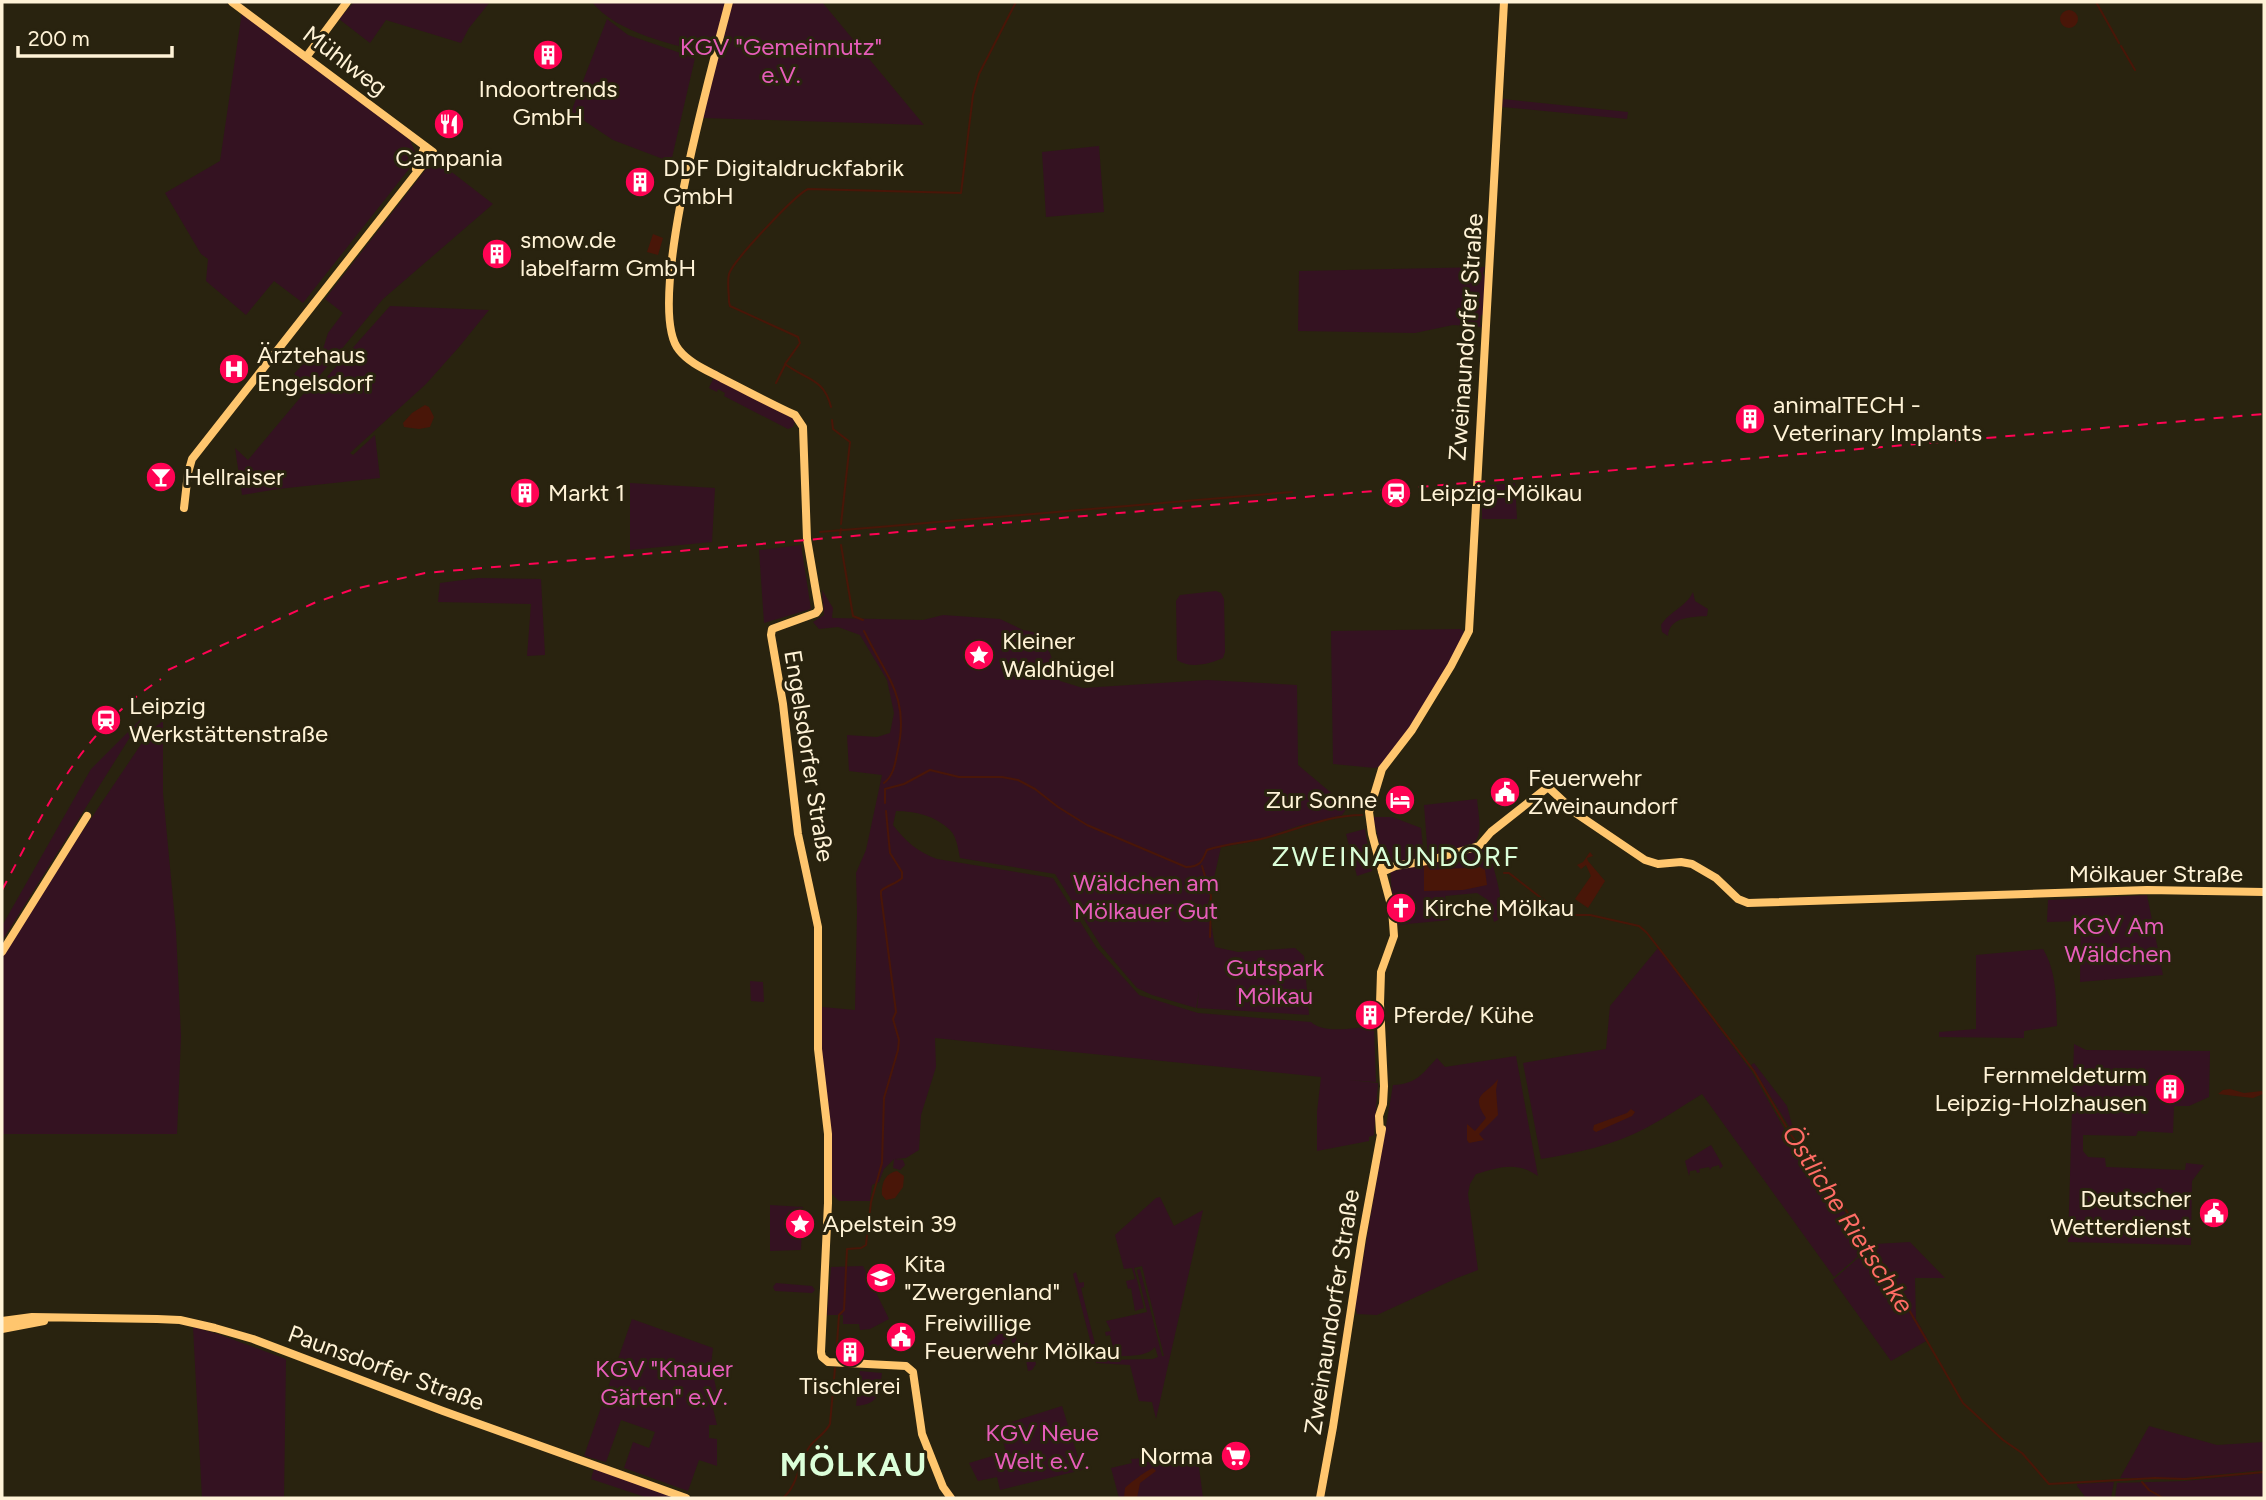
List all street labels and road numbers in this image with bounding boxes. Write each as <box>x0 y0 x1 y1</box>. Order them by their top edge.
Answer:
street label: Mühlweg <box>297 19 393 102</box>
street label: Zweinaundorfer Straße <box>1442 212 1489 462</box>
street label: Engelsdorfer Straße <box>778 648 841 864</box>
street label: Mölkauer Straße <box>2069 859 2243 888</box>
street label: Zweinaundorfer Straße <box>1298 1187 1365 1437</box>
street label: Paunsdorfer Straße <box>284 1319 488 1417</box>

